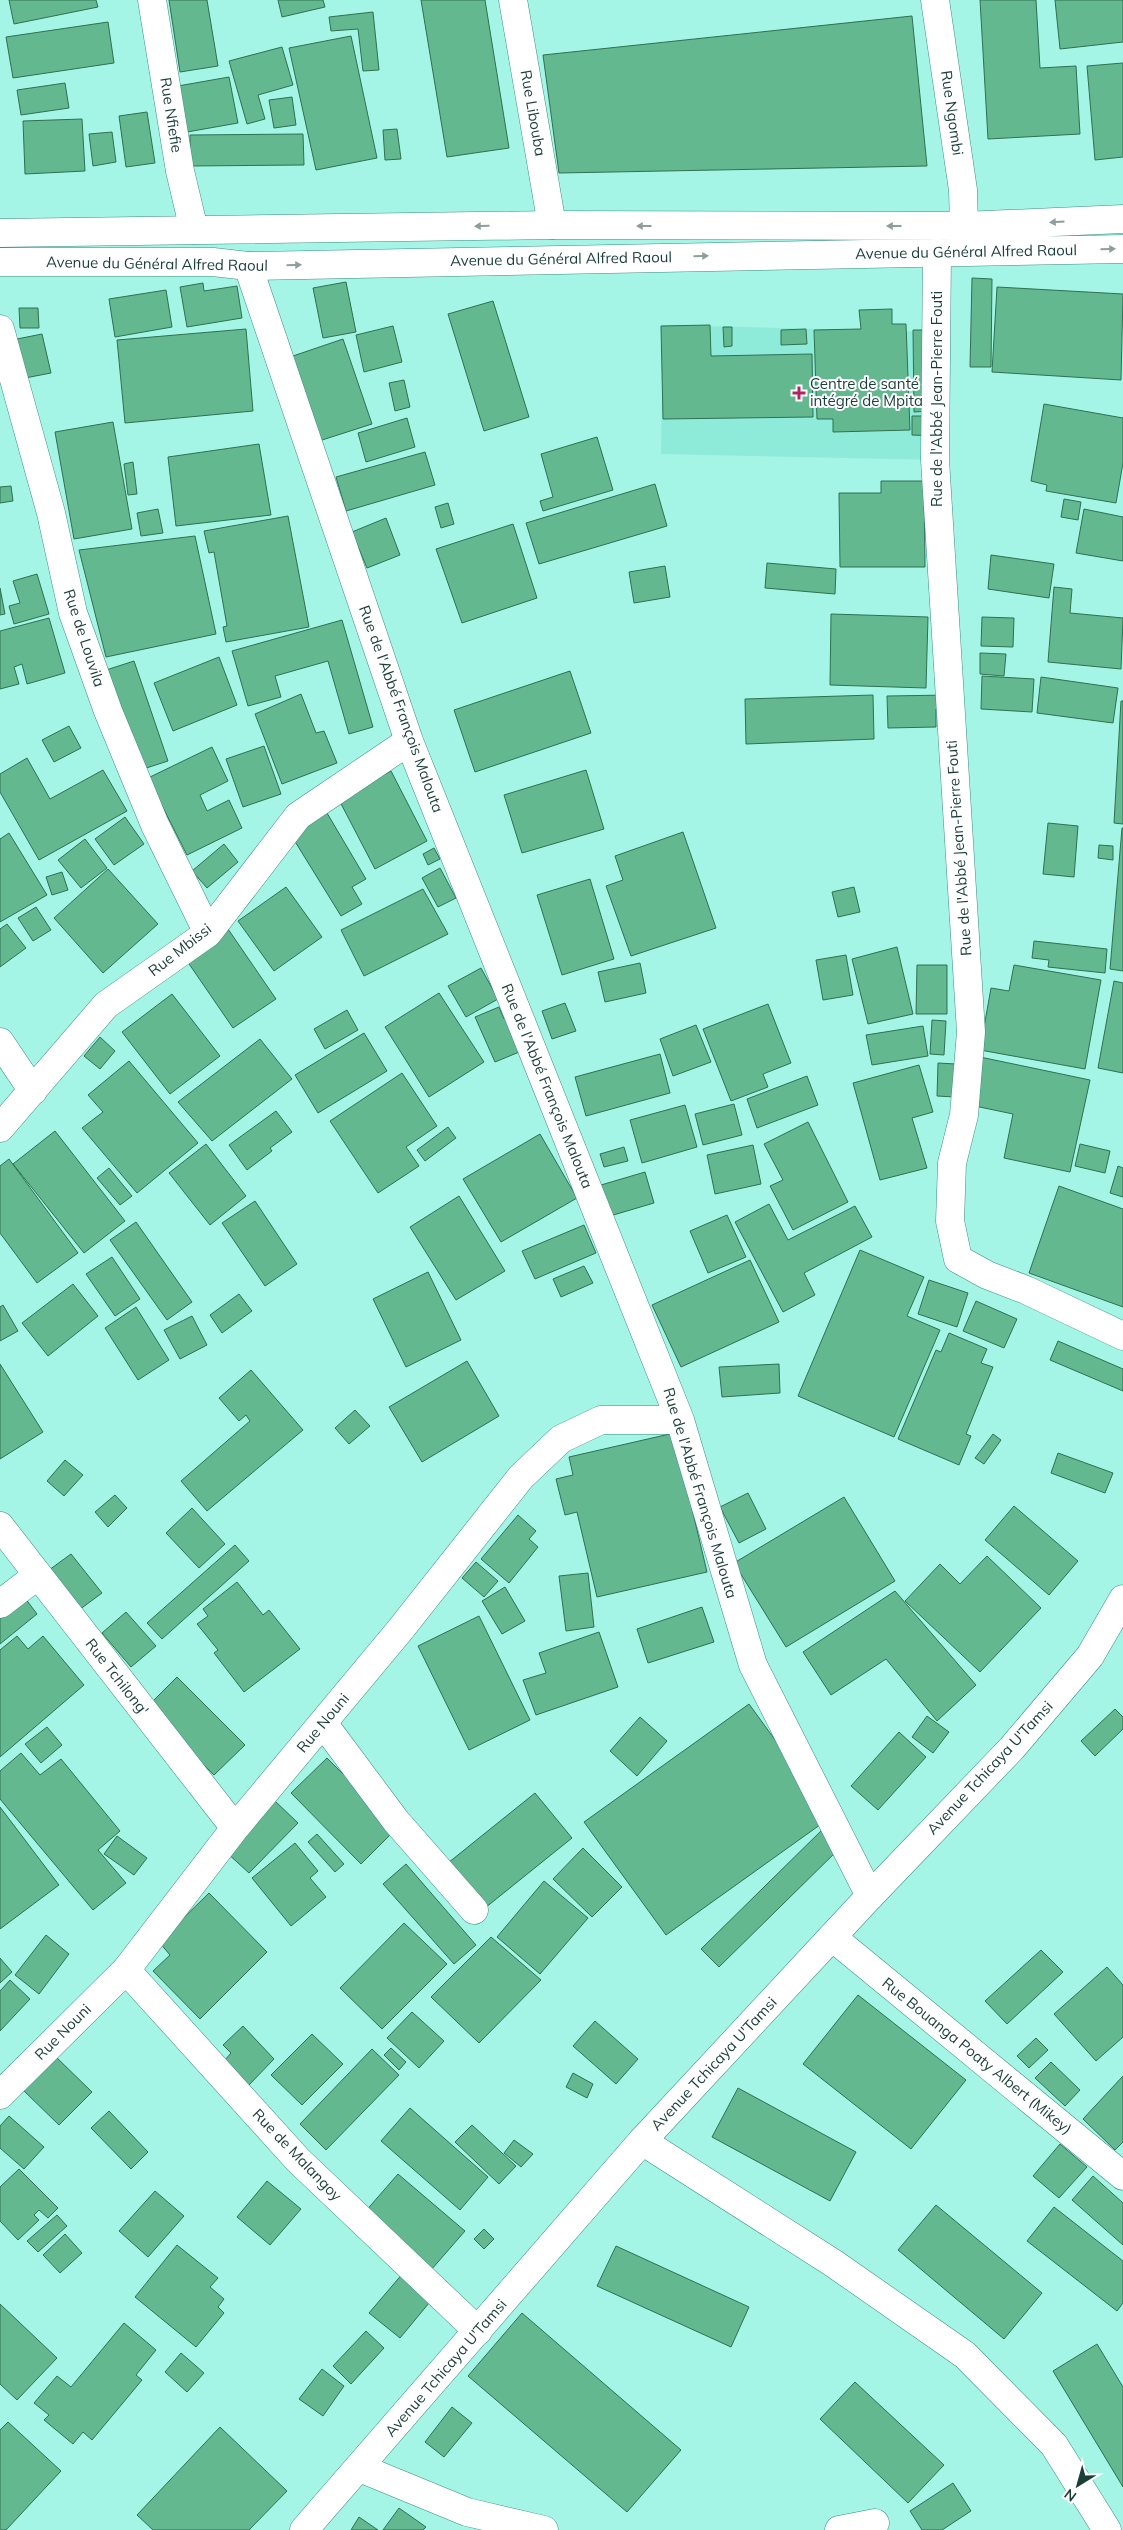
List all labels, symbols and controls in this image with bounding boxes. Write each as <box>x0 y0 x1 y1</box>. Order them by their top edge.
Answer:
street label: Rue Libouba <box>517 68 550 157</box>
street label: Rue Ngombi <box>937 69 968 157</box>
street label: Rue Nfiefie <box>156 76 187 154</box>
one-way arrow <box>1049 218 1065 226</box>
one-way arrow <box>474 222 490 230</box>
one-way arrow <box>636 222 652 230</box>
one-way arrow <box>886 222 902 230</box>
street label: Avenue du Général Alfred Raoul <box>855 240 1077 263</box>
one-way arrow <box>1101 245 1117 253</box>
street label: Avenue du Général Alfred Raoul <box>450 247 672 270</box>
street label: Avenue du Général Alfred Raoul <box>46 252 268 275</box>
one-way arrow <box>693 252 709 260</box>
one-way arrow <box>286 261 302 269</box>
street label: Rue de l'Abbé Jean-Pierre Fouti <box>927 291 946 507</box>
place label: Centre de santé intégré de Mpita <box>810 374 923 410</box>
marker: Centre de santé intégré de Mpita <box>792 386 806 400</box>
street label: Rue de Louvila <box>60 587 109 689</box>
street label: Rue de l'Abbé François Malouta <box>355 603 448 815</box>
street label: Rue de l'Abbé Jean-Pierre Fouti <box>941 740 976 956</box>
street label: Rue Mbissi <box>144 919 215 980</box>
street label: Rue de l'Abbé François Malouta <box>498 981 597 1191</box>
street label: Rue de l'Abbé François Malouta <box>659 1385 742 1600</box>
street label: Rue Tchilong' <box>82 1635 153 1719</box>
street label: Rue Nouni <box>292 1689 353 1756</box>
street label: Avenue Tchicaya U'Tamsi <box>923 1697 1057 1839</box>
street label: Rue Bouanga Poaty Albert (Mikey) <box>879 1973 1076 2138</box>
street label: Avenue Tchicaya U'Tamsi <box>647 1993 781 2135</box>
street label: Rue Nouni <box>31 2000 95 2064</box>
street label: Rue de Malangoy <box>249 2105 346 2205</box>
street label: Avenue Tchicaya U'Tamsi <box>381 2295 511 2440</box>
north arrow <box>1053 2460 1103 2510</box>
text: N <box>1061 2485 1080 2506</box>

